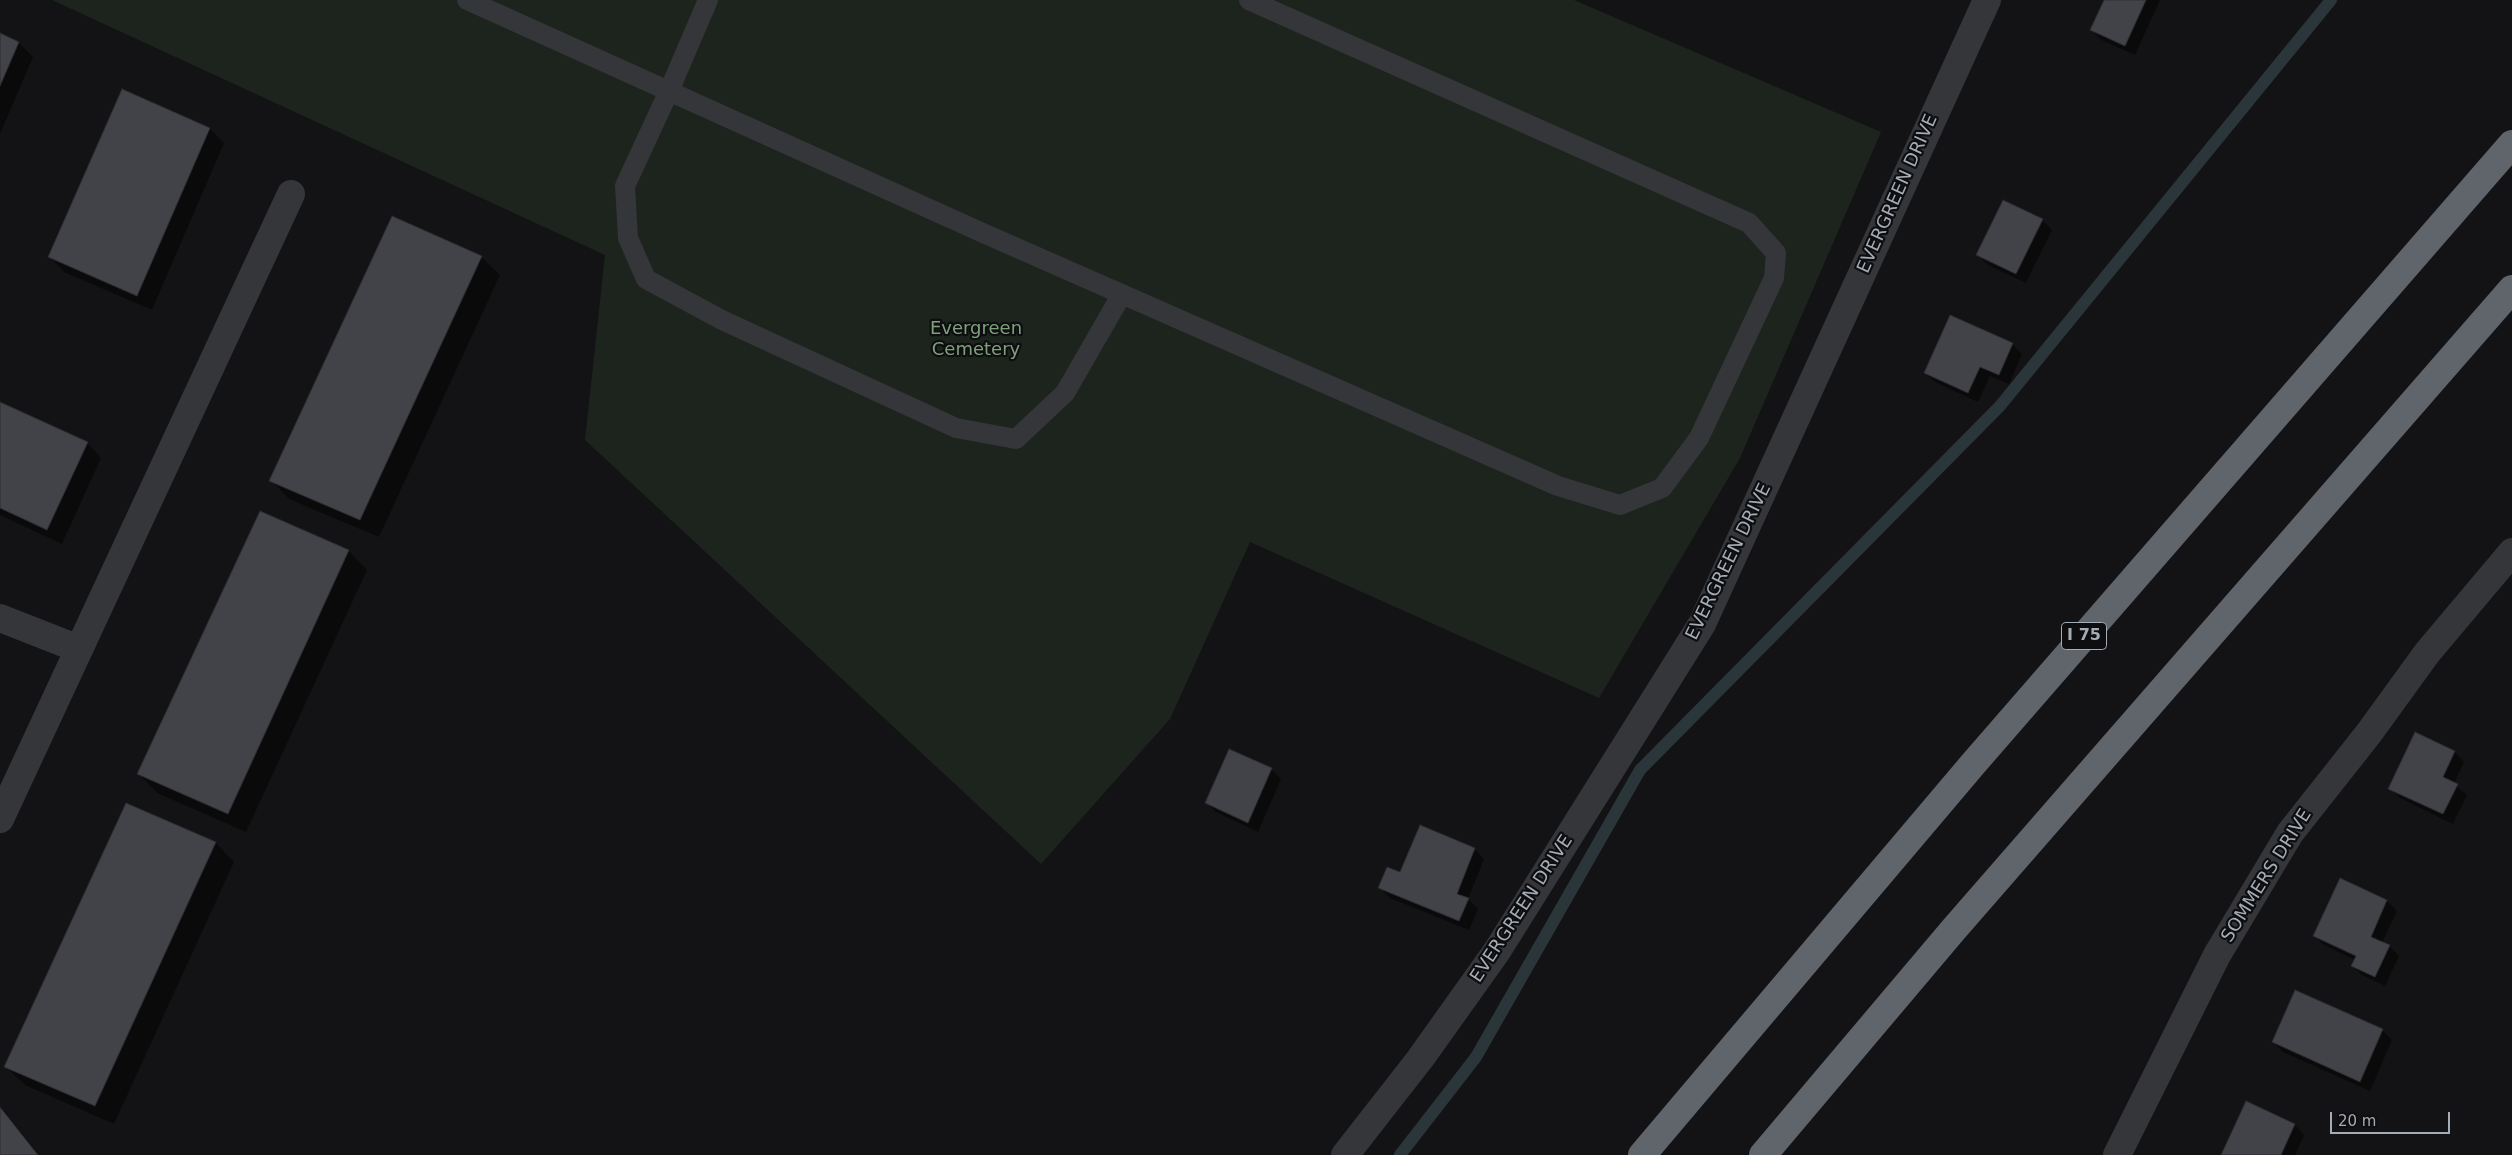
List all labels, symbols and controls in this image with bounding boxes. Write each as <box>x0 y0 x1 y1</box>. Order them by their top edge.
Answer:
street label: EVERGREEN DRIVE <box>1853 111 1943 277</box>
park label: Evergreen Cemetery <box>930 318 1022 360</box>
street label: EVERGREEN DRIVE <box>1682 480 1776 644</box>
road number: I 75 <box>2062 622 2106 650</box>
street label: SOMMERS DRIVE <box>2217 805 2317 947</box>
street label: EVERGREEN DRIVE <box>1466 831 1578 987</box>
scale bar <box>2332 1102 2452 1134</box>
text: 20 m <box>2338 1112 2376 1130</box>

